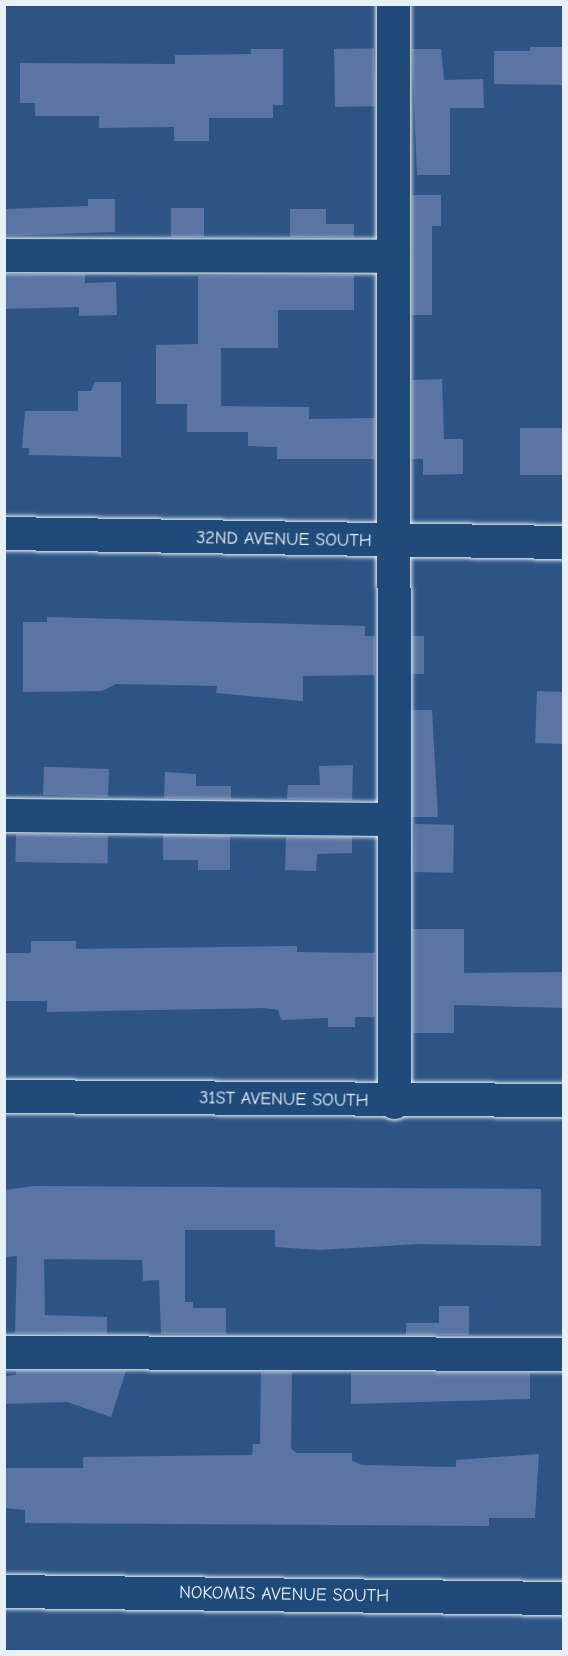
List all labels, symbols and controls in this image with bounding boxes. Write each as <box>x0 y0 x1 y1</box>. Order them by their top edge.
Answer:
street label: 32ND AVENUE SOUTH <box>196 528 372 552</box>
street label: 31ST AVENUE SOUTH <box>199 1088 369 1112</box>
street label: NOKOMIS AVENUE SOUTH <box>179 1582 389 1608</box>

